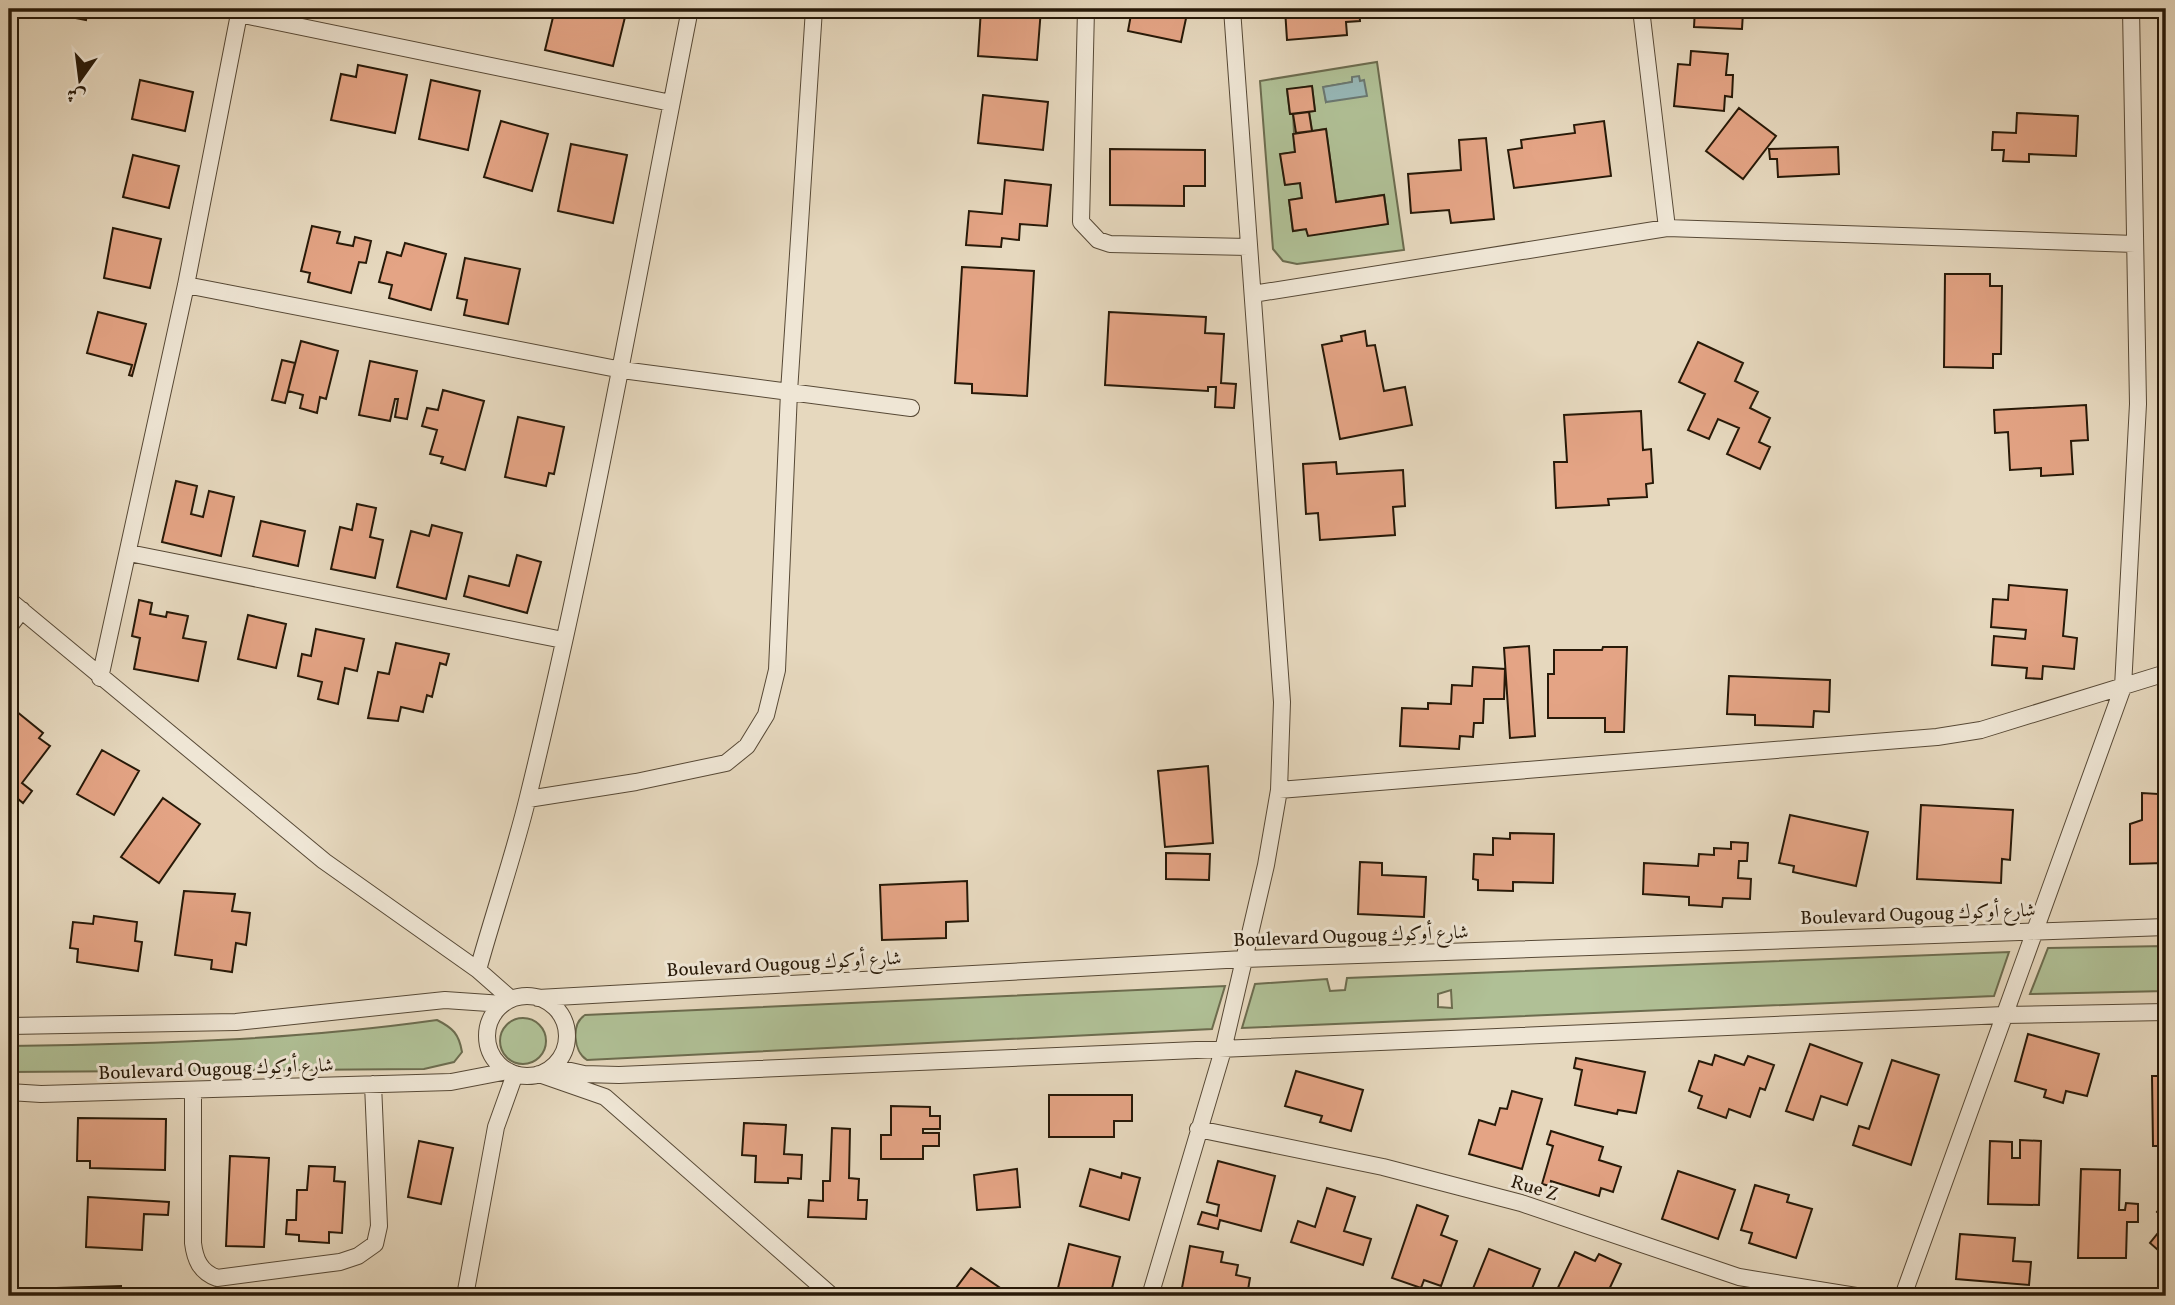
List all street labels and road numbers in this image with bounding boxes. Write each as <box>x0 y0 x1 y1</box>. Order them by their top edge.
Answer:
street label: Boulevard Ougoug شارع أوكوك <box>1800 897 2036 933</box>
street label: Boulevard Ougoug شارع أوكوك <box>1233 919 1469 955</box>
street label: Boulevard Ougoug شارع أوكوك <box>666 945 902 985</box>
street label: Boulevard Ougoug شارع أوكوك <box>98 1052 334 1088</box>
street label: Rue Z <box>1507 1169 1561 1208</box>

